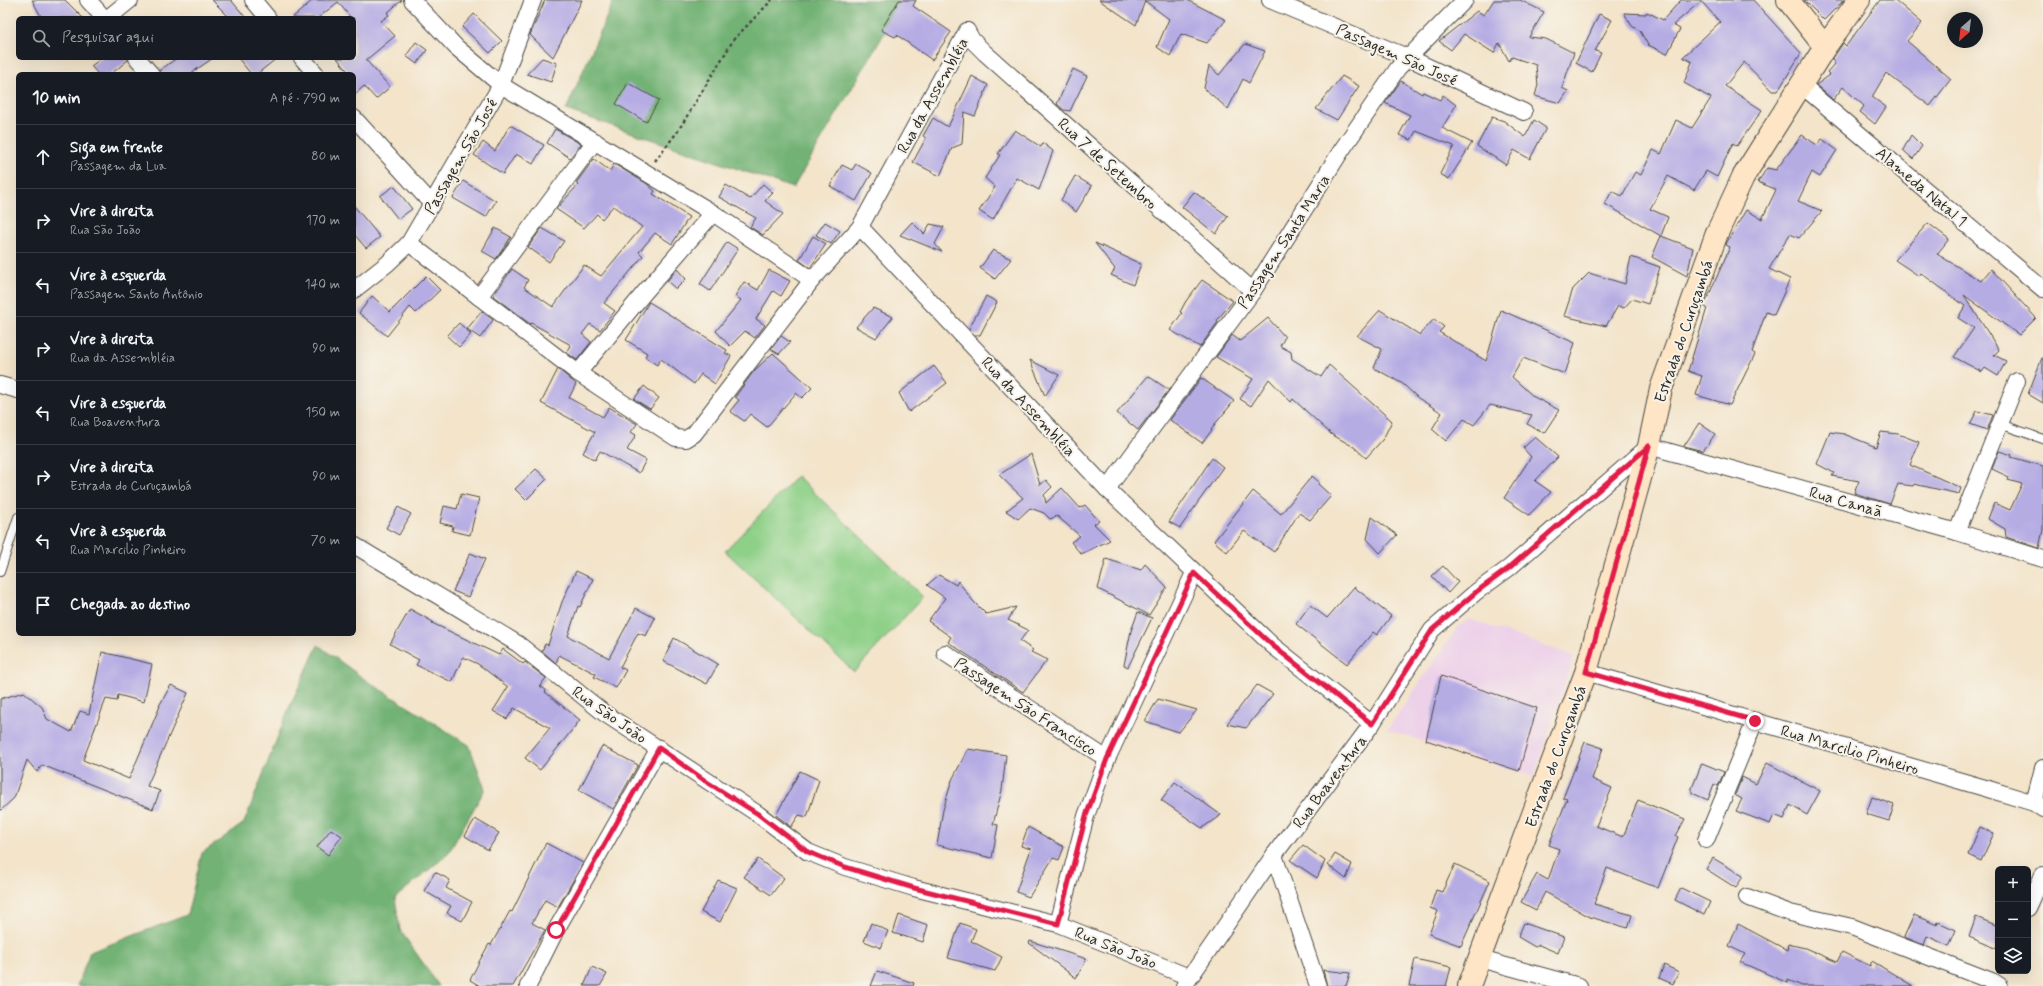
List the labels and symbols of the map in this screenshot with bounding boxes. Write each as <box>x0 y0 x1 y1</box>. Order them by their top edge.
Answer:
north arrow <box>1947 12 1983 48</box>
street label: Passagem São José <box>1333 19 1460 91</box>
street label: Rua da Assembléia <box>893 34 974 157</box>
street label: Passagem São José <box>420 95 503 218</box>
street label: Rua 7 de Setembro <box>1053 114 1162 215</box>
street label: Alameda Natal 1 <box>1871 143 1971 232</box>
street label: Passagem Santa Maria <box>1233 171 1336 313</box>
street label: Estrada do Curuçambá <box>1650 257 1719 406</box>
street label: Rua da Assembléia <box>976 353 1080 462</box>
street label: Rua Canaã <box>1807 482 1885 523</box>
street label: Passagem São Francisco <box>950 653 1101 761</box>
street label: Rua São João <box>567 682 651 749</box>
street label: Estrada do Curuçambá <box>1521 683 1592 831</box>
route end <box>1746 712 1764 730</box>
street label: Rua Marcilio Pinheiro <box>1778 721 1921 780</box>
street label: Rua Boaventura <box>1288 731 1372 833</box>
route start <box>547 921 565 939</box>
street label: Rua São João <box>1071 922 1160 974</box>

